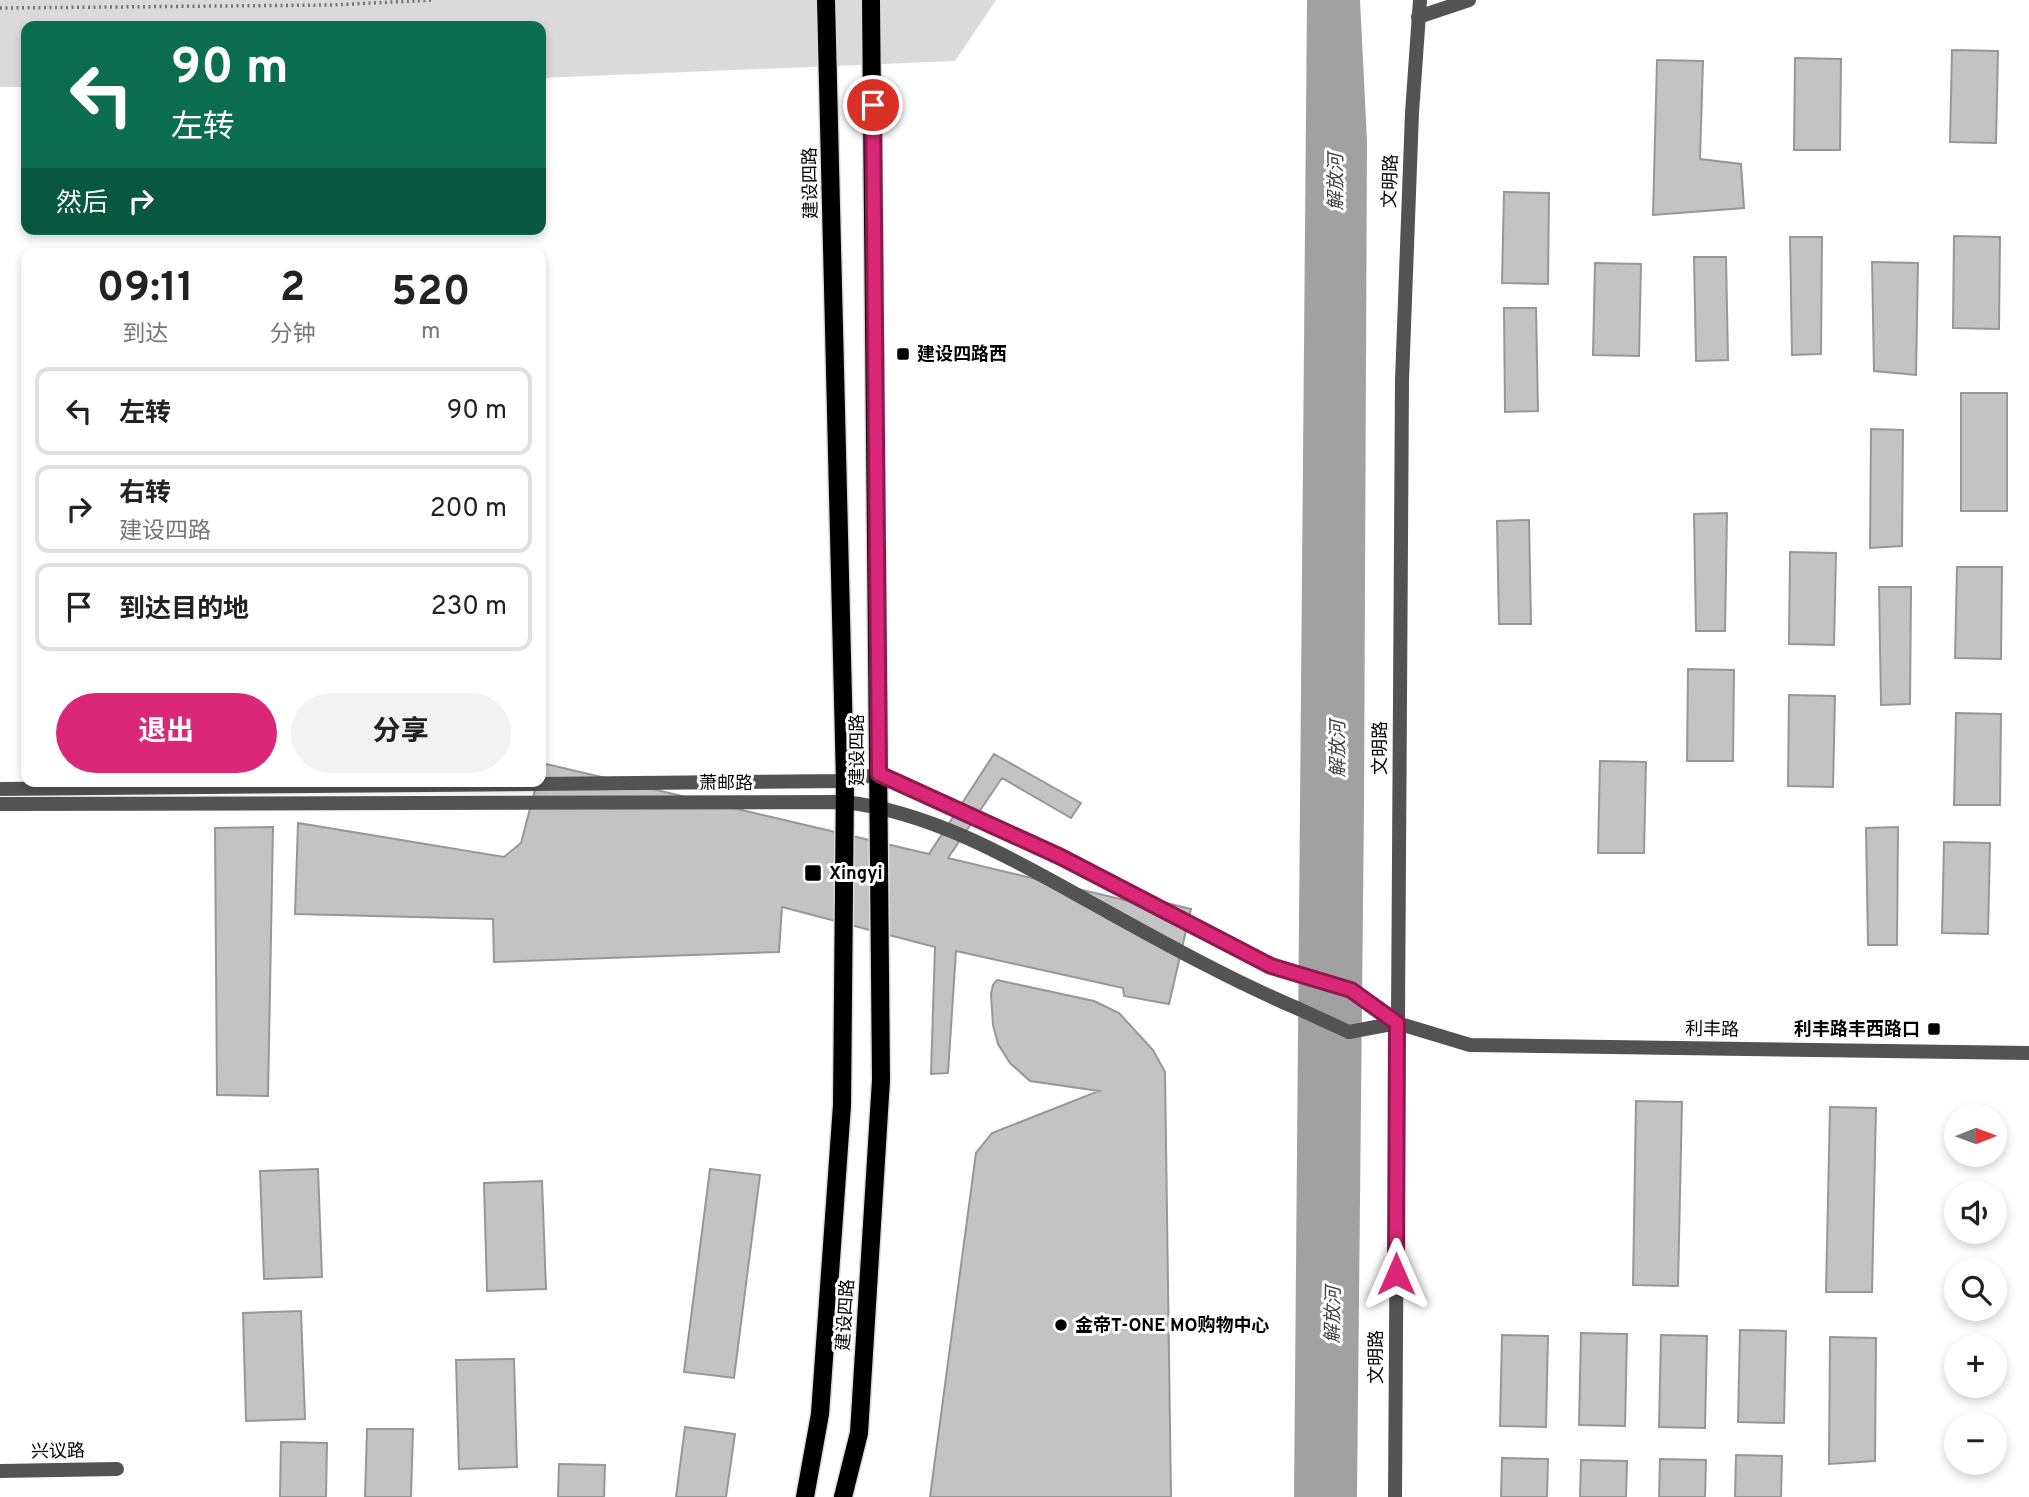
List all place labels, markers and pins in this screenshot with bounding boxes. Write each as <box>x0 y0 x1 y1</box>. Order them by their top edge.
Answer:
pin <box>843 75 903 135</box>
place label: 建设四路西 <box>917 344 1007 367</box>
marker: 建设四路西 <box>895 346 911 362</box>
marker: Xingyi <box>803 863 823 883</box>
place label: Xingyi <box>829 863 882 886</box>
place label: 利丰路丰西路口 <box>1794 1019 1920 1042</box>
marker: 利丰路丰西路口 <box>1926 1021 1942 1037</box>
place label: 金帝T-ONE MO购物中心 <box>1075 1315 1269 1338</box>
marker: 金帝T-ONE MO购物中心 <box>1053 1317 1069 1333</box>

